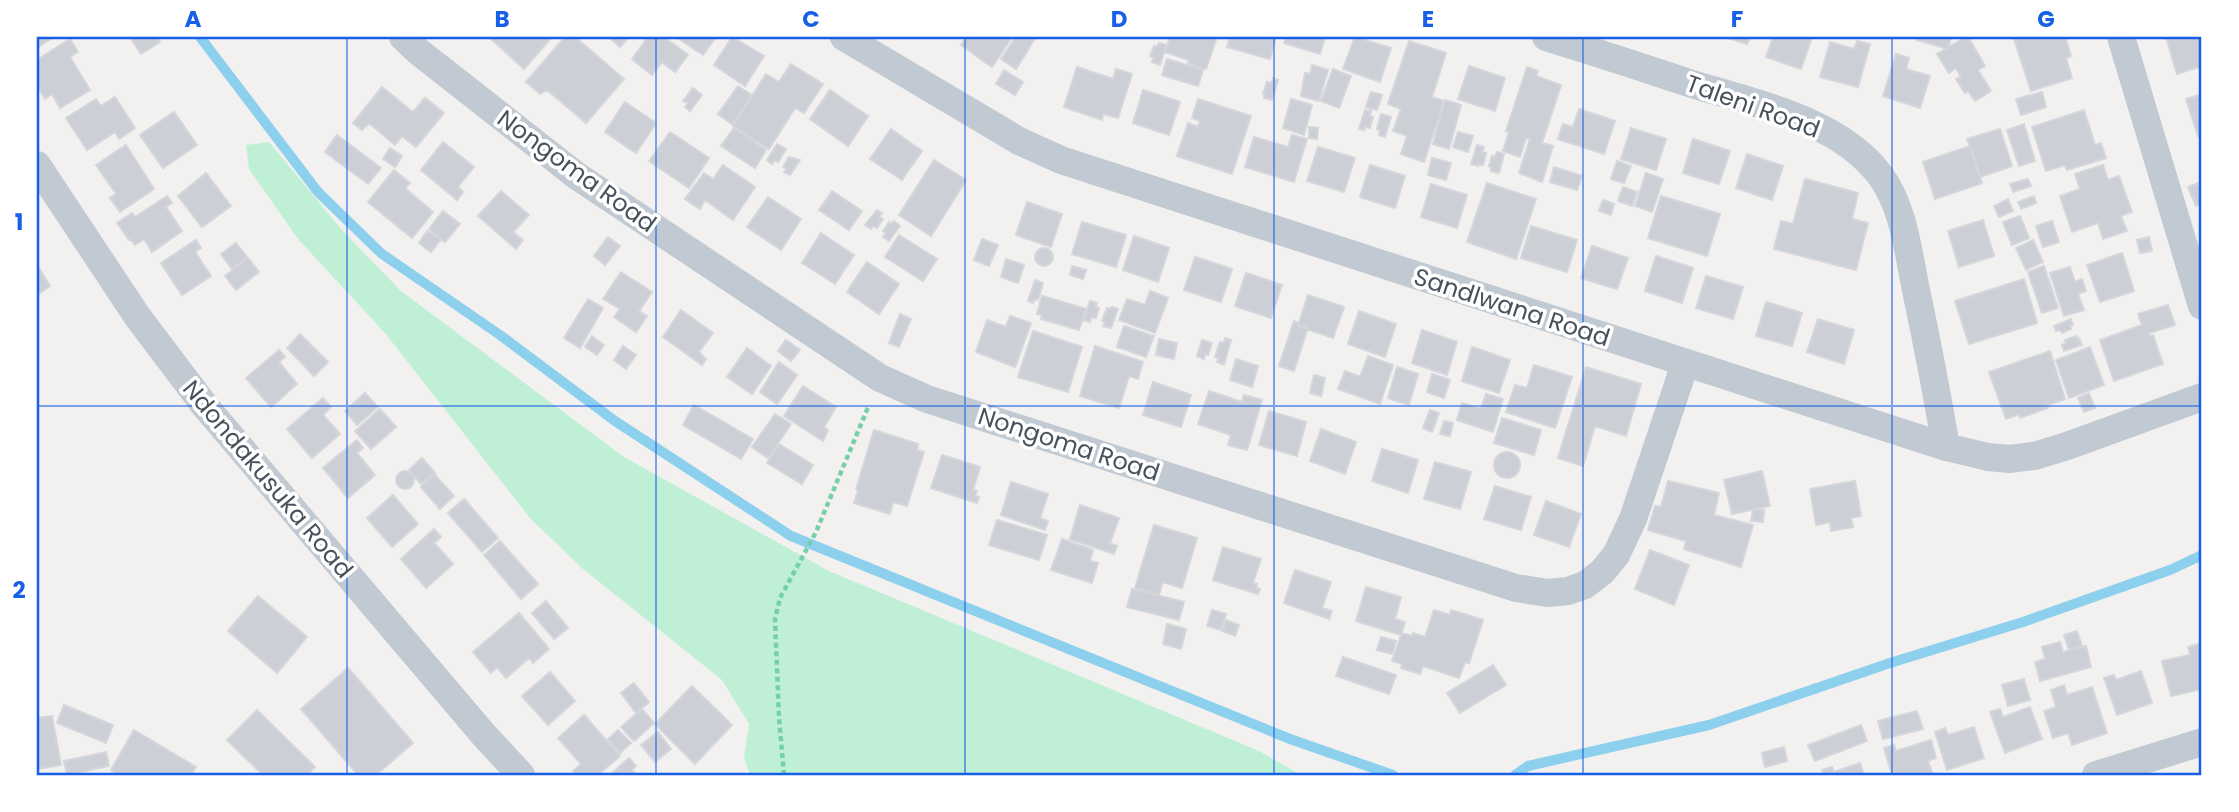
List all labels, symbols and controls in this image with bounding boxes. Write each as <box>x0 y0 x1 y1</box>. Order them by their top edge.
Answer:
text: A <box>185 3 202 35</box>
text: B <box>494 3 510 35</box>
text: C <box>802 3 820 35</box>
text: D <box>1111 3 1127 35</box>
text: E <box>1422 3 1434 35</box>
text: F <box>1731 3 1743 35</box>
text: G <box>2037 3 2055 35</box>
street label: Taleni Road <box>1682 67 1824 145</box>
street label: Nongoma Road <box>491 102 663 240</box>
text: 1 <box>15 206 23 238</box>
street label: Sandlwana Road <box>1410 260 1614 354</box>
street label: Ndondakusuka Road <box>175 373 361 585</box>
street label: Nongoma Road <box>974 399 1164 489</box>
text: 2 <box>12 574 26 606</box>

